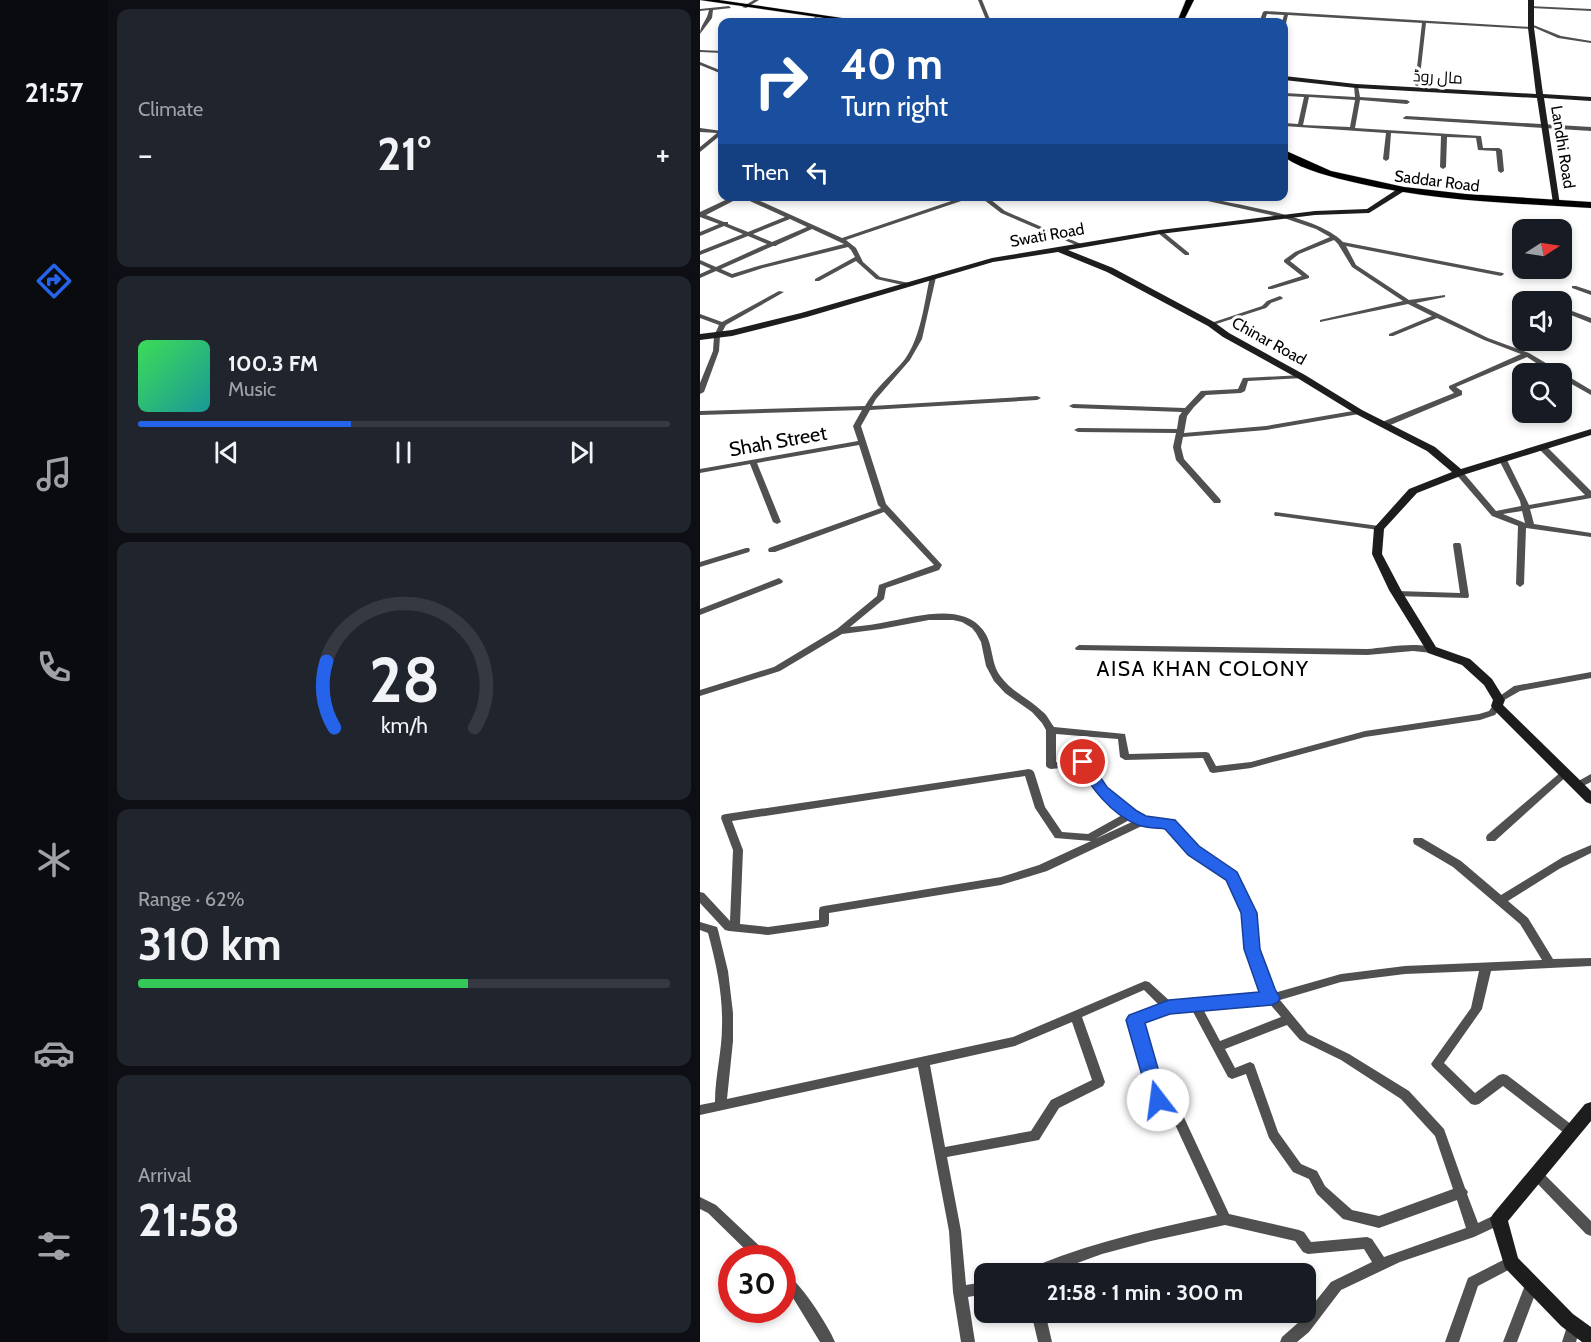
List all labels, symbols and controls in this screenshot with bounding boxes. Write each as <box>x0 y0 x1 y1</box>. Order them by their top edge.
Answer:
text: 40 m <box>841 38 943 90</box>
icon: right <box>742 42 820 120</box>
street label: مال روڈ <box>1413 66 1463 89</box>
text: 21:57 <box>25 76 83 109</box>
text: Turn right <box>841 90 948 123</box>
text: Climate <box>138 97 203 121</box>
street label: Landhi Road <box>1547 104 1579 190</box>
text: 21° <box>377 127 431 181</box>
text: − <box>138 134 153 174</box>
text: + <box>655 134 670 174</box>
icon: left <box>801 156 834 189</box>
text: Then <box>742 159 789 186</box>
street label: Saddar Road <box>1393 166 1481 196</box>
street label: Swati Road <box>1008 219 1086 251</box>
north arrow <box>1512 219 1572 279</box>
map controls <box>1512 219 1572 423</box>
icon: directions <box>33 260 75 302</box>
button: sound <box>1512 291 1572 351</box>
street label: Chinar Road <box>1229 313 1309 369</box>
text: 100.3 FM <box>228 350 318 377</box>
button: search <box>1512 363 1572 423</box>
text: Music <box>228 377 276 401</box>
street label: Shah Street <box>727 421 829 461</box>
icon: previous <box>210 436 243 469</box>
icon: pause <box>387 436 420 469</box>
icon: next <box>565 436 598 469</box>
icon: music <box>33 453 75 495</box>
text: 28 <box>369 642 439 718</box>
icon: phone <box>33 646 75 688</box>
district label: AISA KHAN COLONY <box>1096 656 1310 681</box>
text: km/h <box>381 712 427 738</box>
pin <box>1057 736 1108 787</box>
icon: arrive <box>1066 745 1099 778</box>
icon: climate <box>33 839 75 881</box>
text: Range · 62% <box>138 887 245 911</box>
text: 310 km <box>138 917 282 971</box>
icon: car <box>33 1032 75 1074</box>
position arrow <box>1126 1068 1190 1132</box>
text: Arrival <box>138 1163 191 1187</box>
text: 21:58 <box>138 1193 240 1247</box>
icon: filters <box>33 1225 75 1267</box>
speed limit sign: 30 <box>718 1245 796 1323</box>
text: 21:58 · 1 min · 300 m <box>1047 1279 1243 1306</box>

